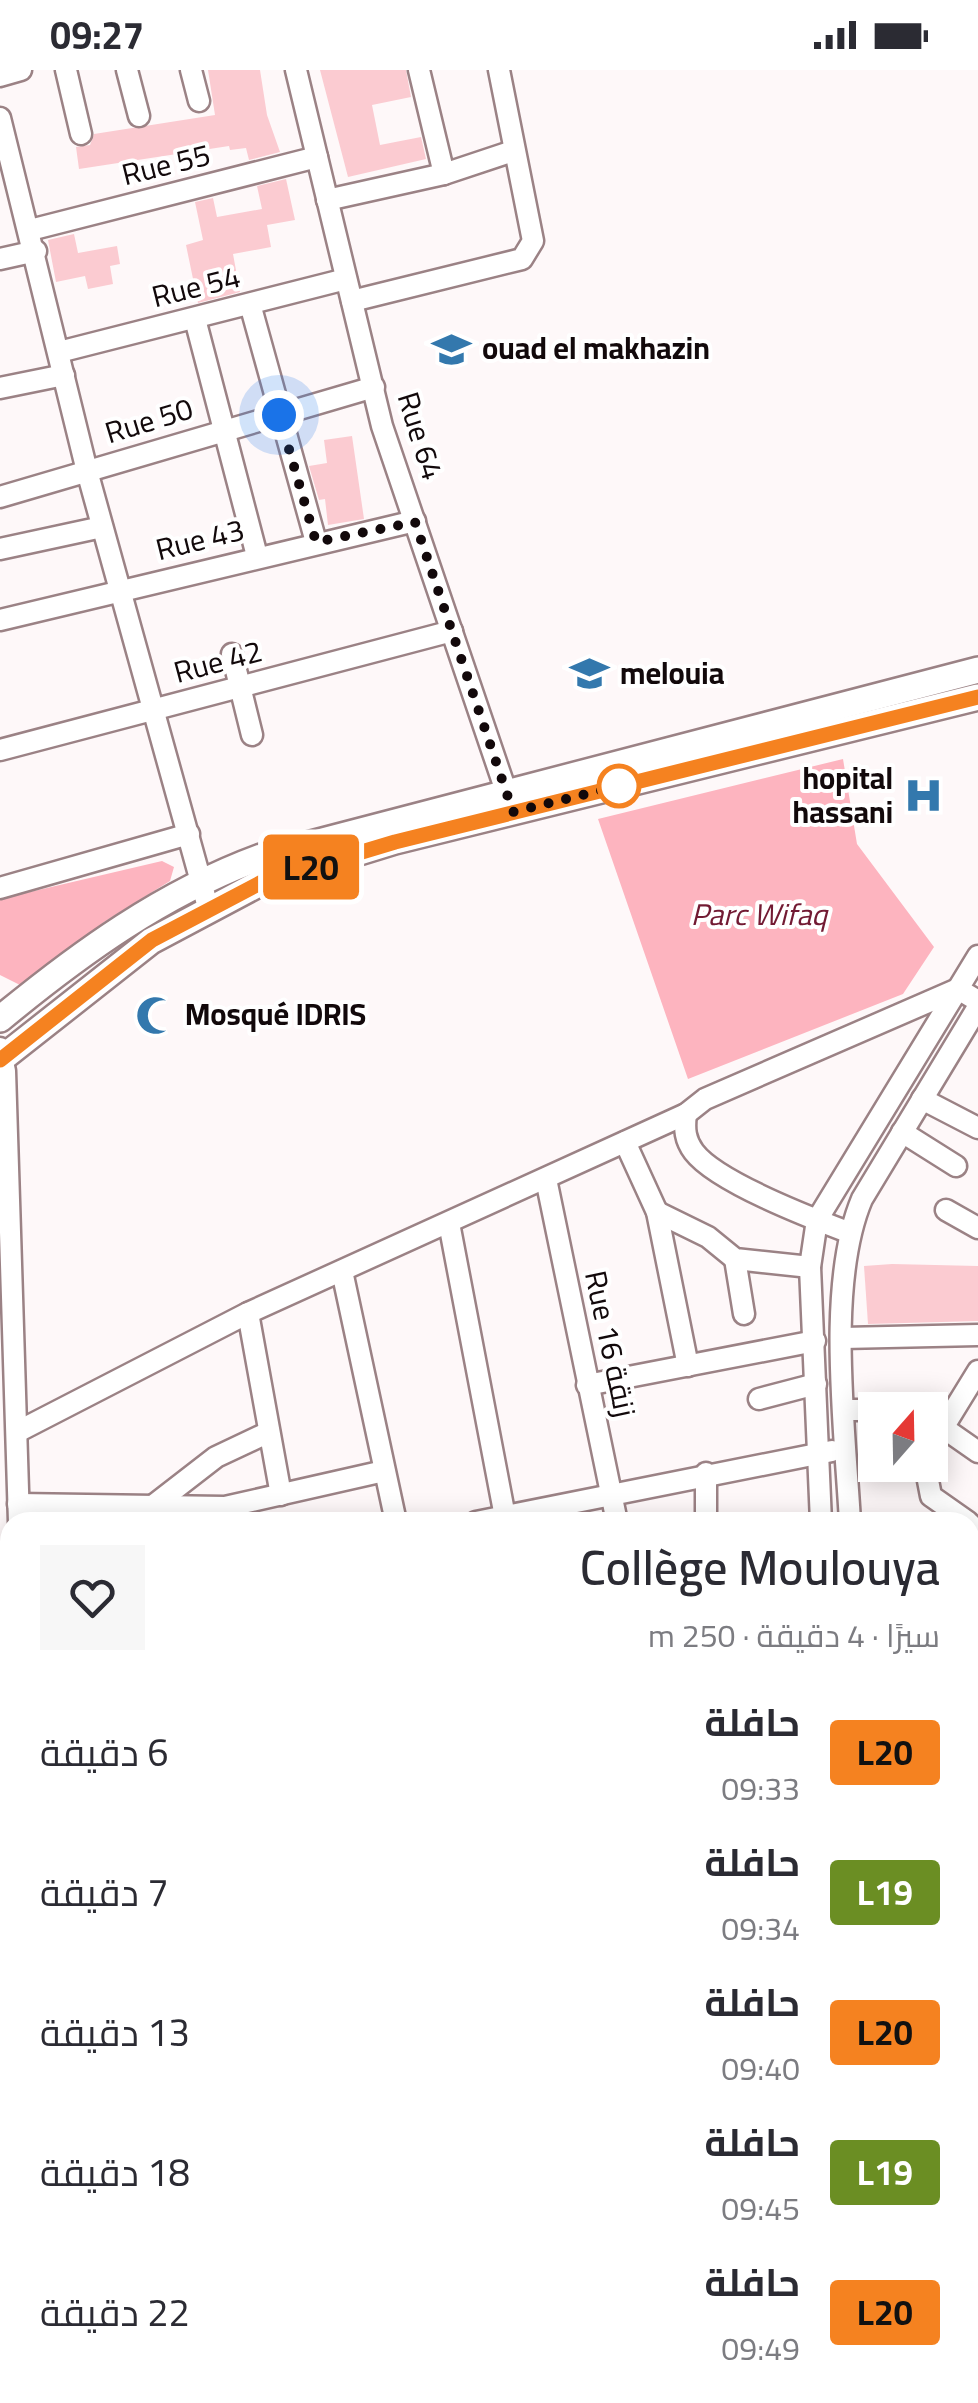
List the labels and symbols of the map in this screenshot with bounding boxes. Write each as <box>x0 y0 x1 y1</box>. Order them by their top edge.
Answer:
street label: Rue 55 <box>115 126 216 202</box>
street label: Rue 54 <box>145 248 246 324</box>
place label: ouad el makhazin <box>482 320 710 376</box>
school or university icon: ouad el makhazin <box>431 328 473 370</box>
street label: Rue 50 <box>98 380 200 460</box>
street label: Rue 64 <box>381 385 461 487</box>
your location <box>254 390 304 440</box>
street label: Rue 43 <box>149 501 250 577</box>
street label: Rue 42 <box>167 622 268 700</box>
place label: melouia <box>620 645 725 701</box>
school or university icon: melouia <box>569 653 611 695</box>
place label: hopital hassani <box>793 750 893 840</box>
unlabelled marker <box>598 765 640 807</box>
hospital icon: hopital hassani <box>902 775 944 817</box>
line badge: L20 <box>254 834 368 900</box>
park label: Parc Wifaq <box>691 886 829 942</box>
place label: Mosqué IDRIS <box>185 986 366 1042</box>
mosque icon: Mosqué IDRIS <box>134 994 176 1036</box>
street label: Rue 16 زنقة <box>568 1265 654 1422</box>
north arrow <box>858 1392 948 1482</box>

